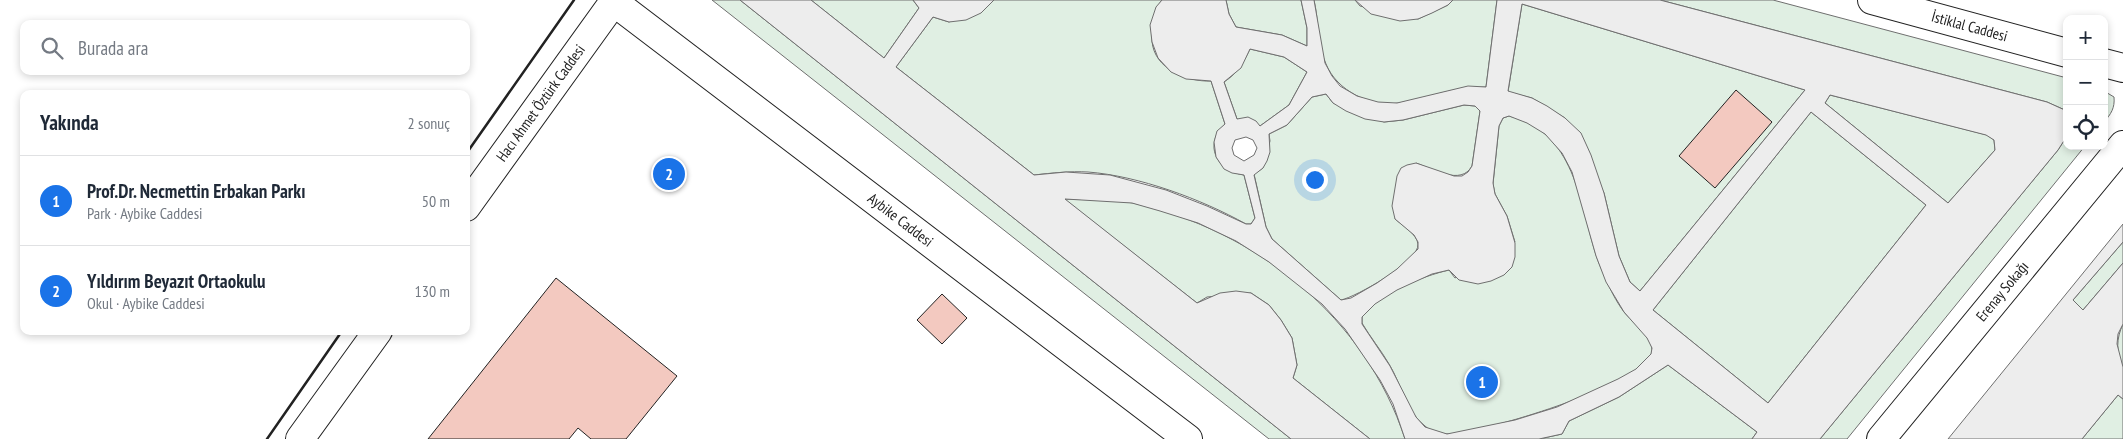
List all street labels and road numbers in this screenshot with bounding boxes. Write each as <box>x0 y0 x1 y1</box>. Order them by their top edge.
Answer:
street label: İstiklal Caddesi <box>1929 7 2010 45</box>
street label: Hacı Ahmet Öztürk Caddesi <box>492 41 589 165</box>
street label: Aybike Caddesi <box>864 189 937 251</box>
street label: Erenay Sokağı <box>1972 257 2032 325</box>

